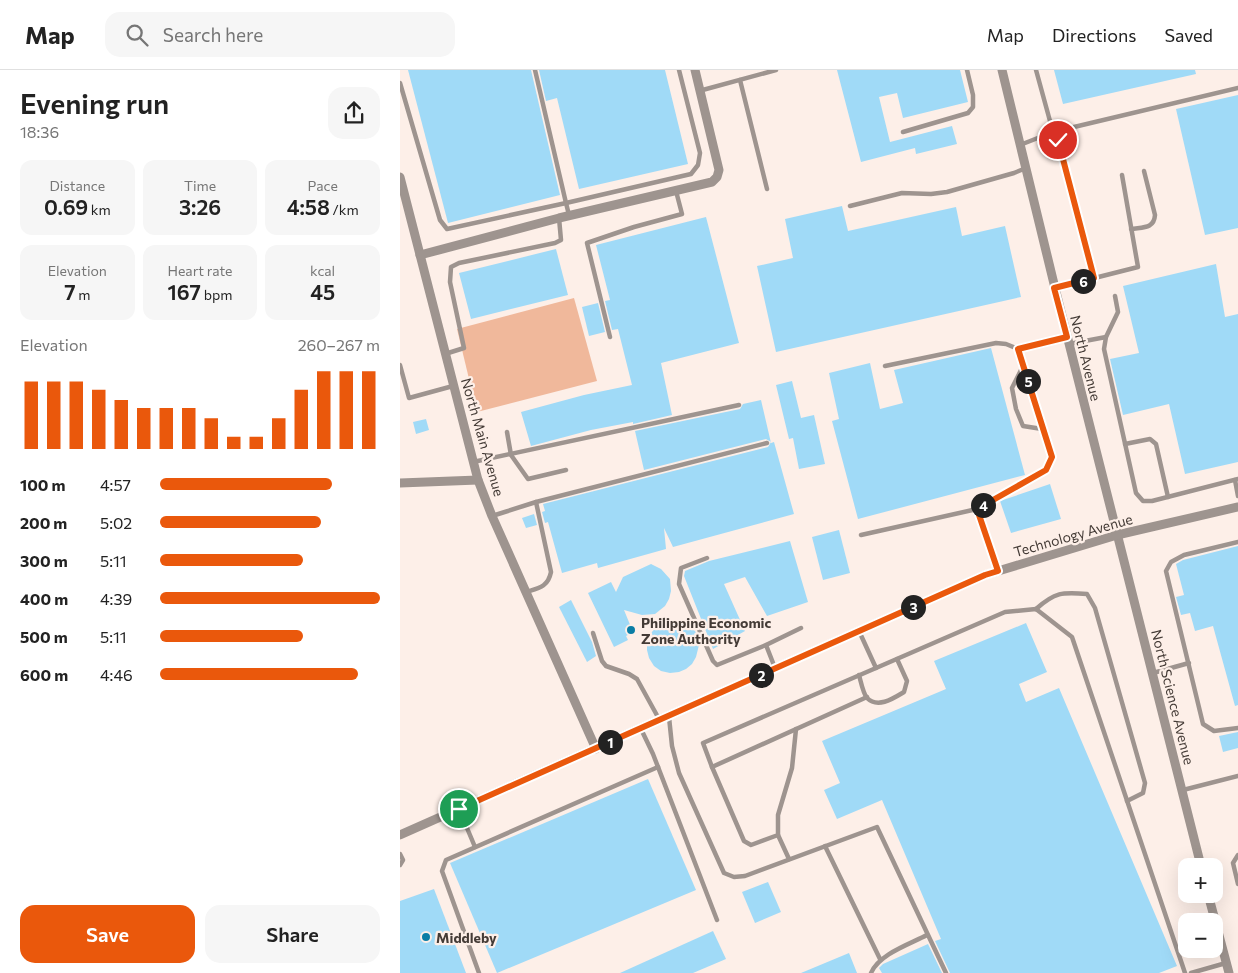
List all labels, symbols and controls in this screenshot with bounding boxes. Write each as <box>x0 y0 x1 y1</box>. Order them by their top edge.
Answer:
search box <box>105 12 455 57</box>
text: Map <box>25 20 75 49</box>
icon: search <box>123 21 151 49</box>
text: Search here <box>163 23 263 46</box>
text: Map <box>987 24 1024 46</box>
text: Directions <box>1052 24 1136 46</box>
text: Saved <box>1164 24 1213 46</box>
text: Evening run <box>20 86 169 120</box>
button: share <box>328 87 380 139</box>
pin <box>1037 119 1079 161</box>
text: 18:36 <box>20 122 59 141</box>
icon: check <box>1044 126 1072 154</box>
text: Distance <box>50 177 105 194</box>
text: Time <box>184 177 216 194</box>
text: Pace <box>307 177 338 194</box>
text: 0.69 <box>44 194 88 219</box>
text: 3:26 <box>179 194 221 219</box>
text: 4:58 <box>287 194 330 219</box>
text: km <box>88 201 111 218</box>
text: /km <box>330 201 359 218</box>
text: Elevation <box>48 262 107 279</box>
text: Heart rate <box>167 262 233 279</box>
text: kcal <box>310 262 335 279</box>
pin: 6 <box>1070 268 1096 294</box>
text: 6 <box>1079 273 1088 290</box>
text: 7 <box>64 279 76 304</box>
text: 167 <box>168 279 201 304</box>
text: 45 <box>310 279 335 304</box>
text: m <box>76 286 90 303</box>
text: bpm <box>201 286 232 303</box>
street label: North Avenue <box>1067 313 1105 403</box>
text: Elevation <box>20 335 88 354</box>
text: 260–267 m <box>298 335 380 354</box>
pin: 5 <box>1016 368 1040 394</box>
text: 5 <box>1024 373 1033 390</box>
street label: North Main Avenue <box>458 376 508 498</box>
text: 100 m <box>20 475 66 494</box>
text: 4:57 <box>100 475 131 494</box>
pin: 4 <box>970 492 996 518</box>
text: 4 <box>979 497 988 514</box>
street label: Technology Avenue <box>1012 510 1134 560</box>
text: 200 m <box>20 513 67 532</box>
text: 5:02 <box>100 513 132 532</box>
text: 300 m <box>20 551 68 570</box>
text: 5:11 <box>100 551 127 570</box>
text: 400 m <box>20 589 68 608</box>
text: 4:39 <box>100 589 132 608</box>
pin: 3 <box>900 594 926 620</box>
text: 3 <box>909 599 918 616</box>
place label: Philippine Economic Zone Authority <box>641 614 771 647</box>
marker: Philippine Economic Zone Authority <box>625 624 637 636</box>
text: 500 m <box>20 627 68 646</box>
text: 5:11 <box>100 627 127 646</box>
street label: North Science Avenue <box>1148 628 1198 766</box>
pin: 2 <box>748 662 774 688</box>
text: 600 m <box>20 665 68 684</box>
text: 4:46 <box>100 665 133 684</box>
text: 2 <box>758 667 765 684</box>
pin: 1 <box>598 730 622 754</box>
text: 1 <box>607 734 614 751</box>
pin <box>438 788 480 830</box>
icon: arrive <box>445 795 473 823</box>
map controls <box>1178 858 1223 958</box>
button: + <box>1178 858 1223 903</box>
button: Save <box>20 905 195 963</box>
button: Share <box>205 905 380 963</box>
button: − <box>1178 913 1223 958</box>
place label: Middleby <box>436 929 497 946</box>
marker: Middleby <box>420 931 432 943</box>

